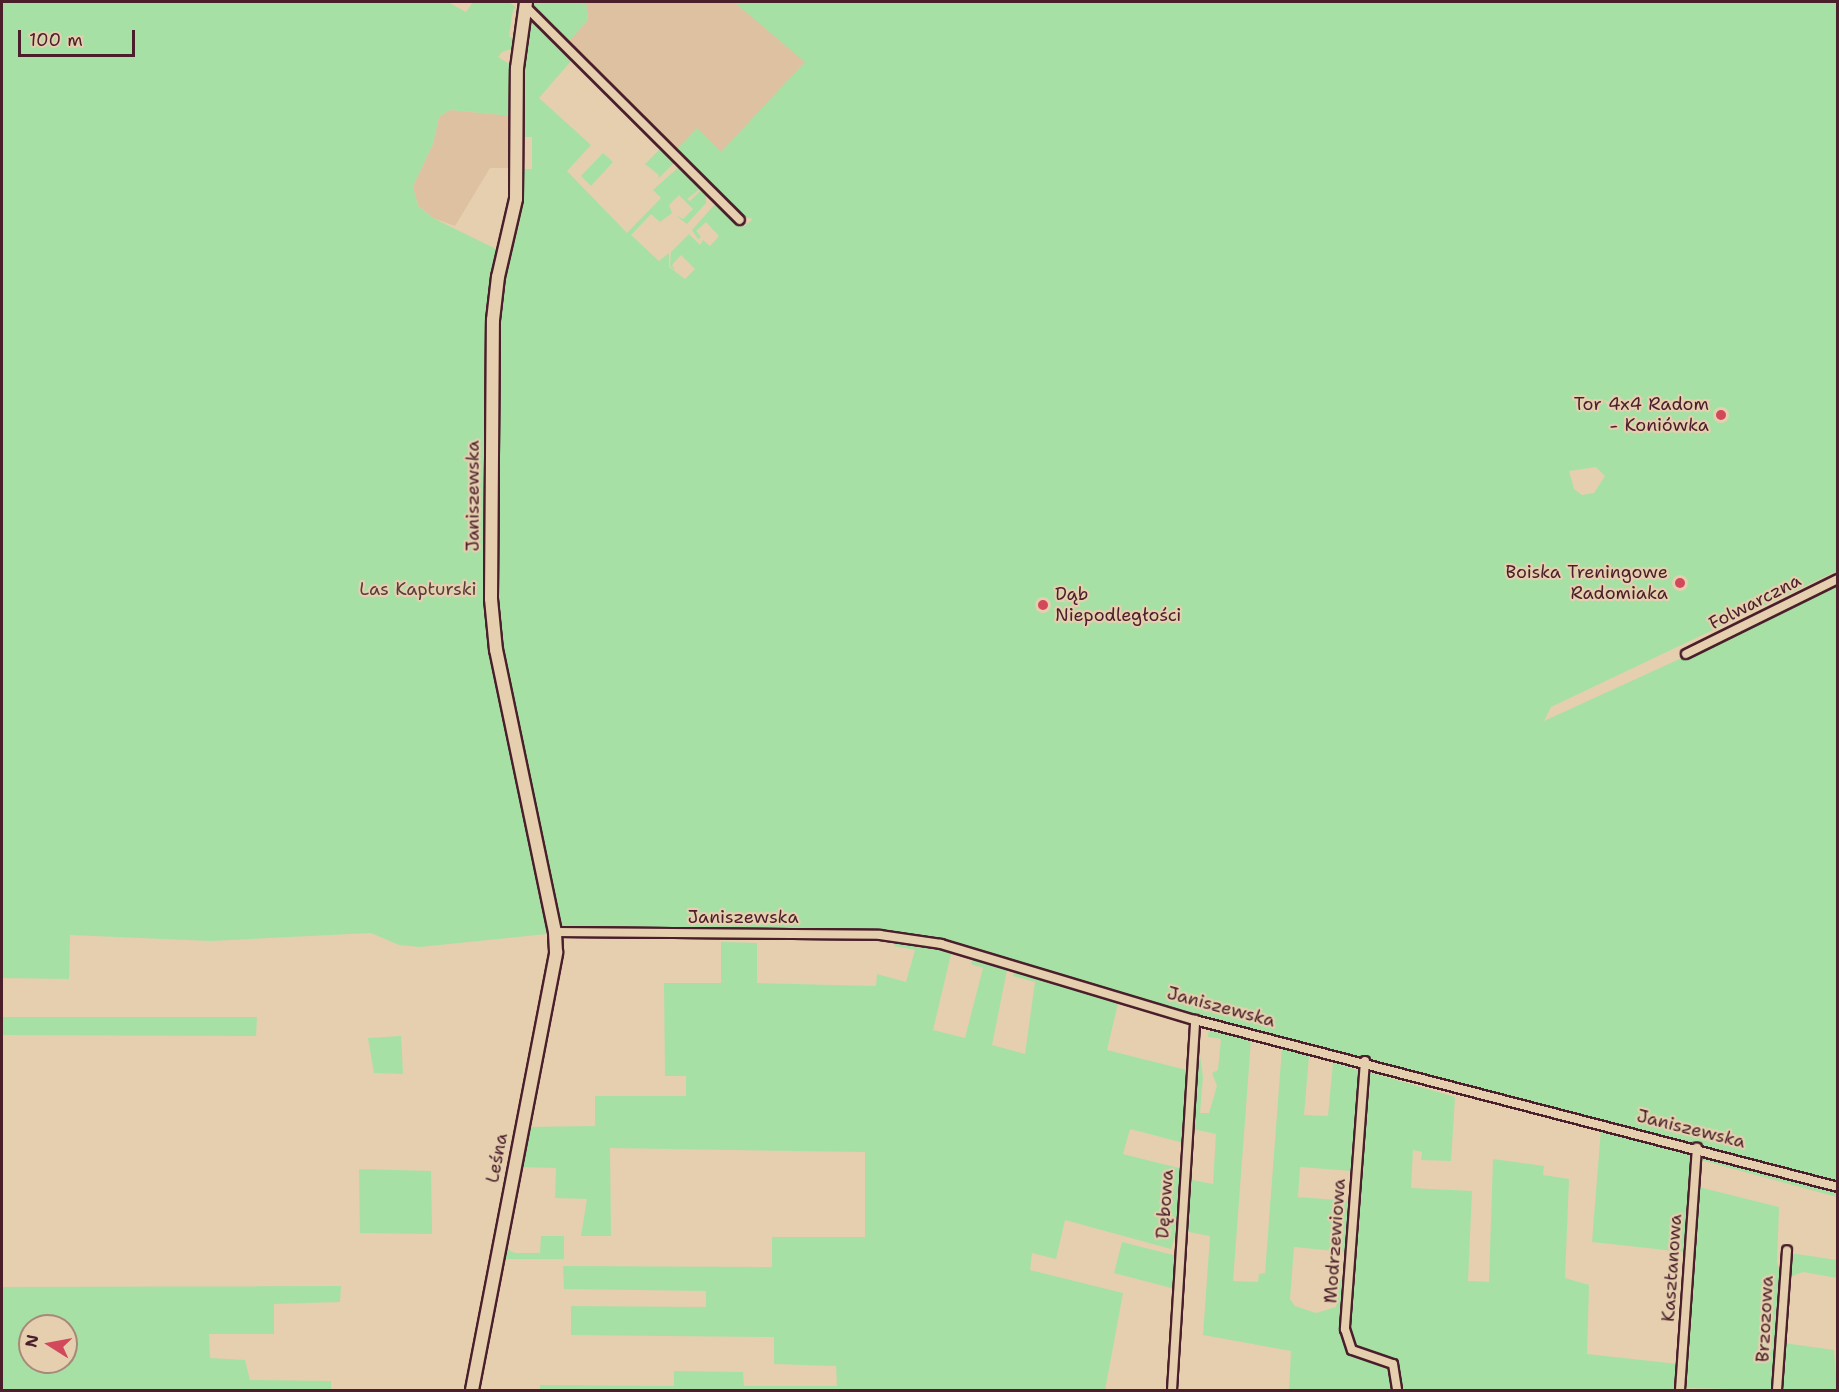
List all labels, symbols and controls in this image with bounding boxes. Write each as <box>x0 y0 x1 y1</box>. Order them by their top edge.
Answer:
scale bar <box>21 18 138 56</box>
text: 100 m <box>29 28 83 52</box>
place label: Tor 4x4 Radom - Koniówka <box>1574 394 1709 436</box>
marker: Tor 4x4 Radom - Koniówka <box>1714 408 1728 422</box>
street label: Janiszewska <box>462 440 484 552</box>
place label: Boiska Treningowe Radomiaka <box>1505 562 1668 604</box>
street label: Folwarczna <box>1705 570 1805 634</box>
marker: Boiska Treningowe Radomiaka <box>1673 576 1687 590</box>
park label: Las Kapturski <box>359 578 477 600</box>
place label: Dąb Niepodległości <box>1055 584 1181 626</box>
marker: Dąb Niepodległości <box>1036 598 1050 612</box>
street label: Janiszewska <box>687 906 799 928</box>
street label: Janiszewska <box>1165 982 1277 1032</box>
street label: Janiszewska <box>1634 1105 1748 1153</box>
street label: Leśna <box>482 1131 512 1185</box>
street label: Dębowa <box>1152 1169 1178 1239</box>
street label: Modrzewiowa <box>1320 1178 1350 1304</box>
street label: Kasztanowa <box>1657 1213 1687 1323</box>
street label: Brzozowa <box>1752 1275 1778 1363</box>
north arrow <box>18 1314 78 1374</box>
text: N <box>20 1333 43 1349</box>

